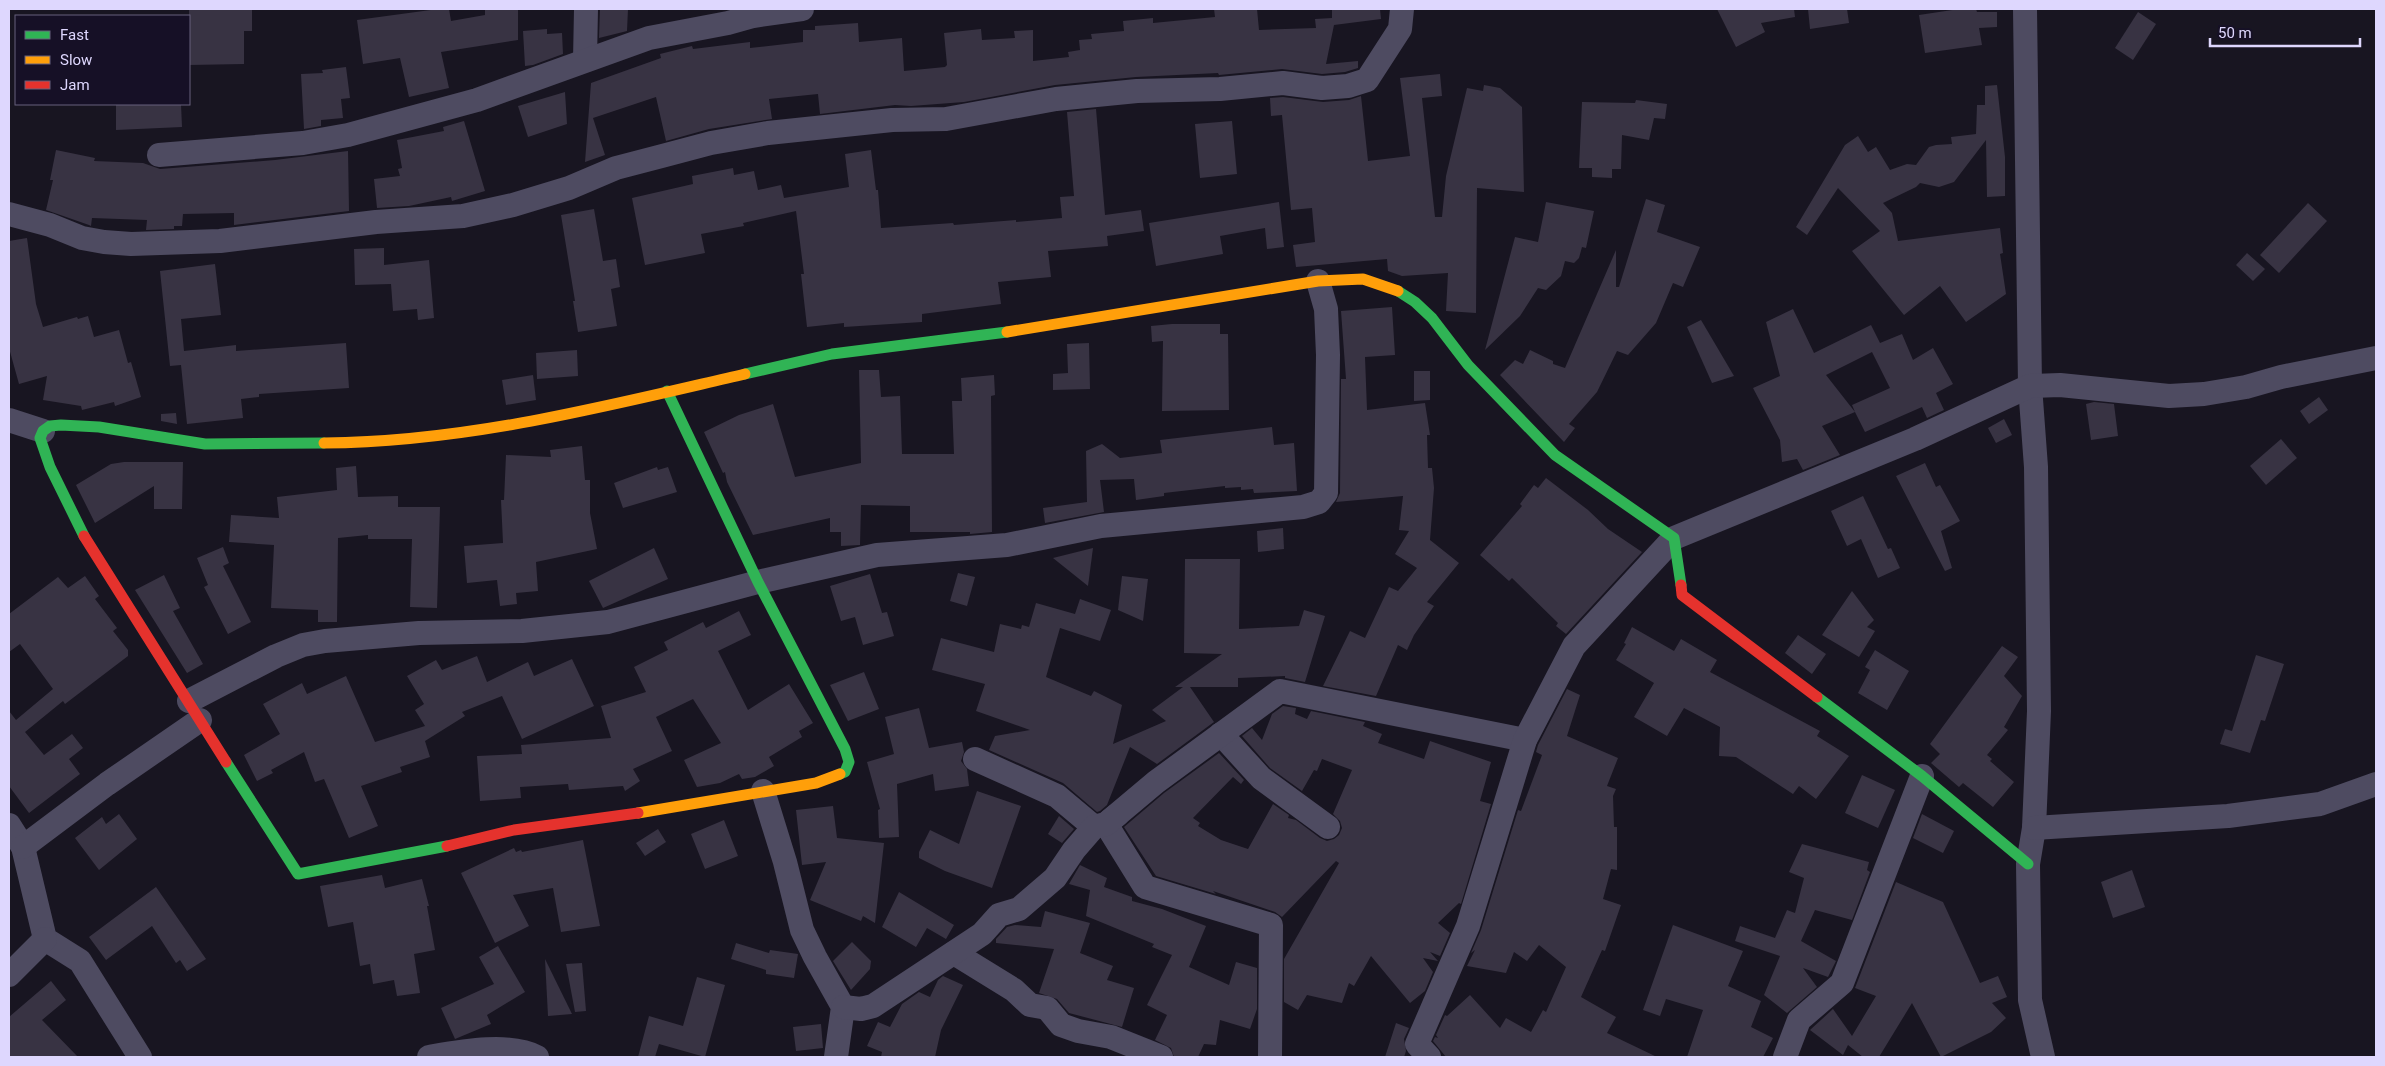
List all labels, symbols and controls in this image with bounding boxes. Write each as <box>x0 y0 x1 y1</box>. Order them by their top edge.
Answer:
legend <box>15 15 190 105</box>
scale bar <box>2210 15 2360 47</box>
text: 50 m <box>2218 24 2252 42</box>
text: Fast <box>60 26 89 44</box>
text: Slow <box>60 51 92 69</box>
text: Jam <box>60 76 90 94</box>

